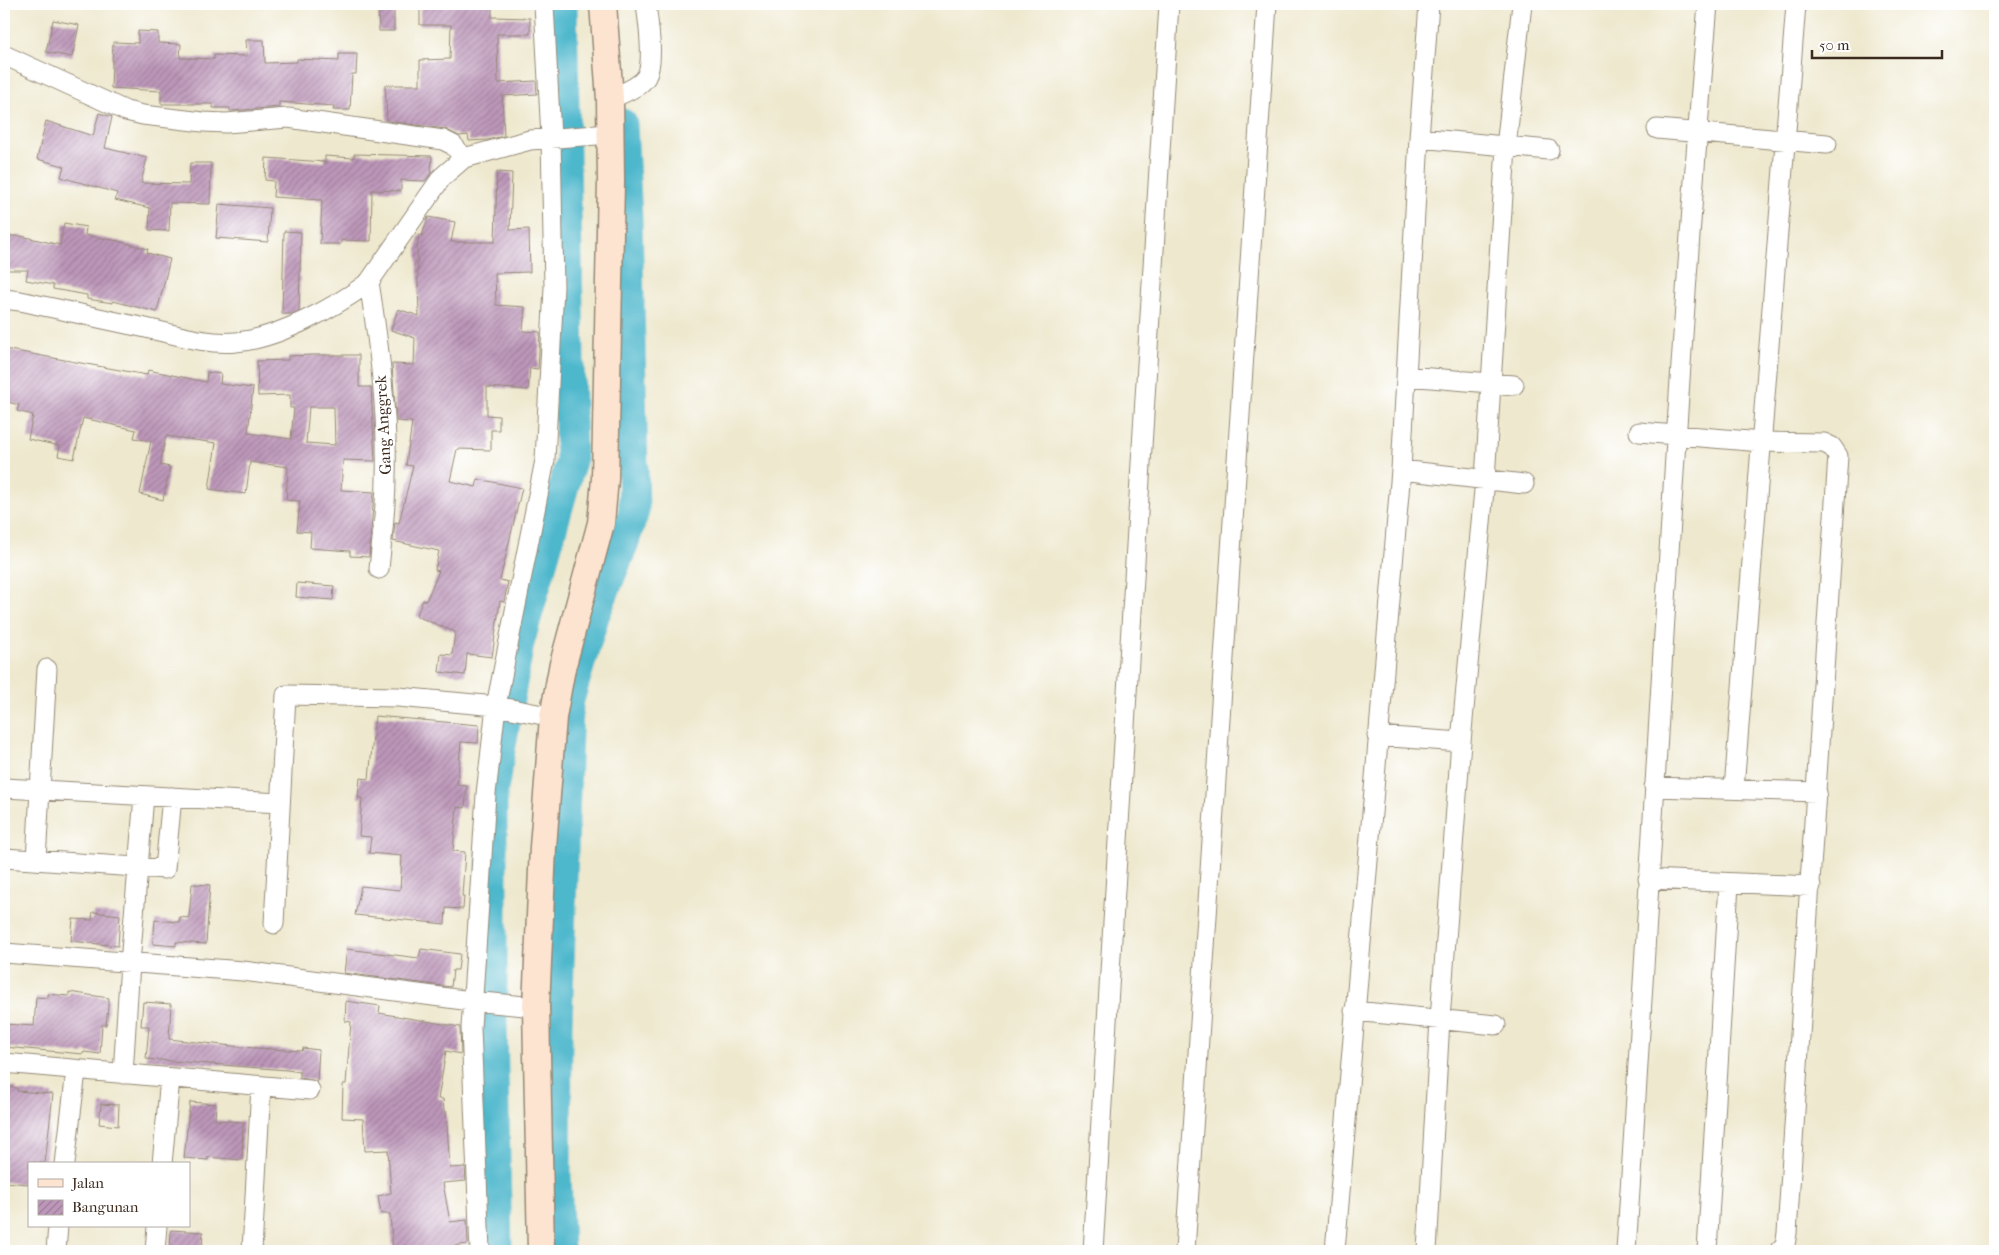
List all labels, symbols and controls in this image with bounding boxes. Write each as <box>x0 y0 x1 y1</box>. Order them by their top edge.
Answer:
scale bar <box>1812 28 1942 60</box>
text: 50 m <box>1819 36 1850 54</box>
street label: Gang Anggrek <box>371 374 395 475</box>
legend <box>28 1162 190 1228</box>
text: Jalan <box>71 1174 104 1192</box>
text: Bangunan <box>72 1198 139 1216</box>

